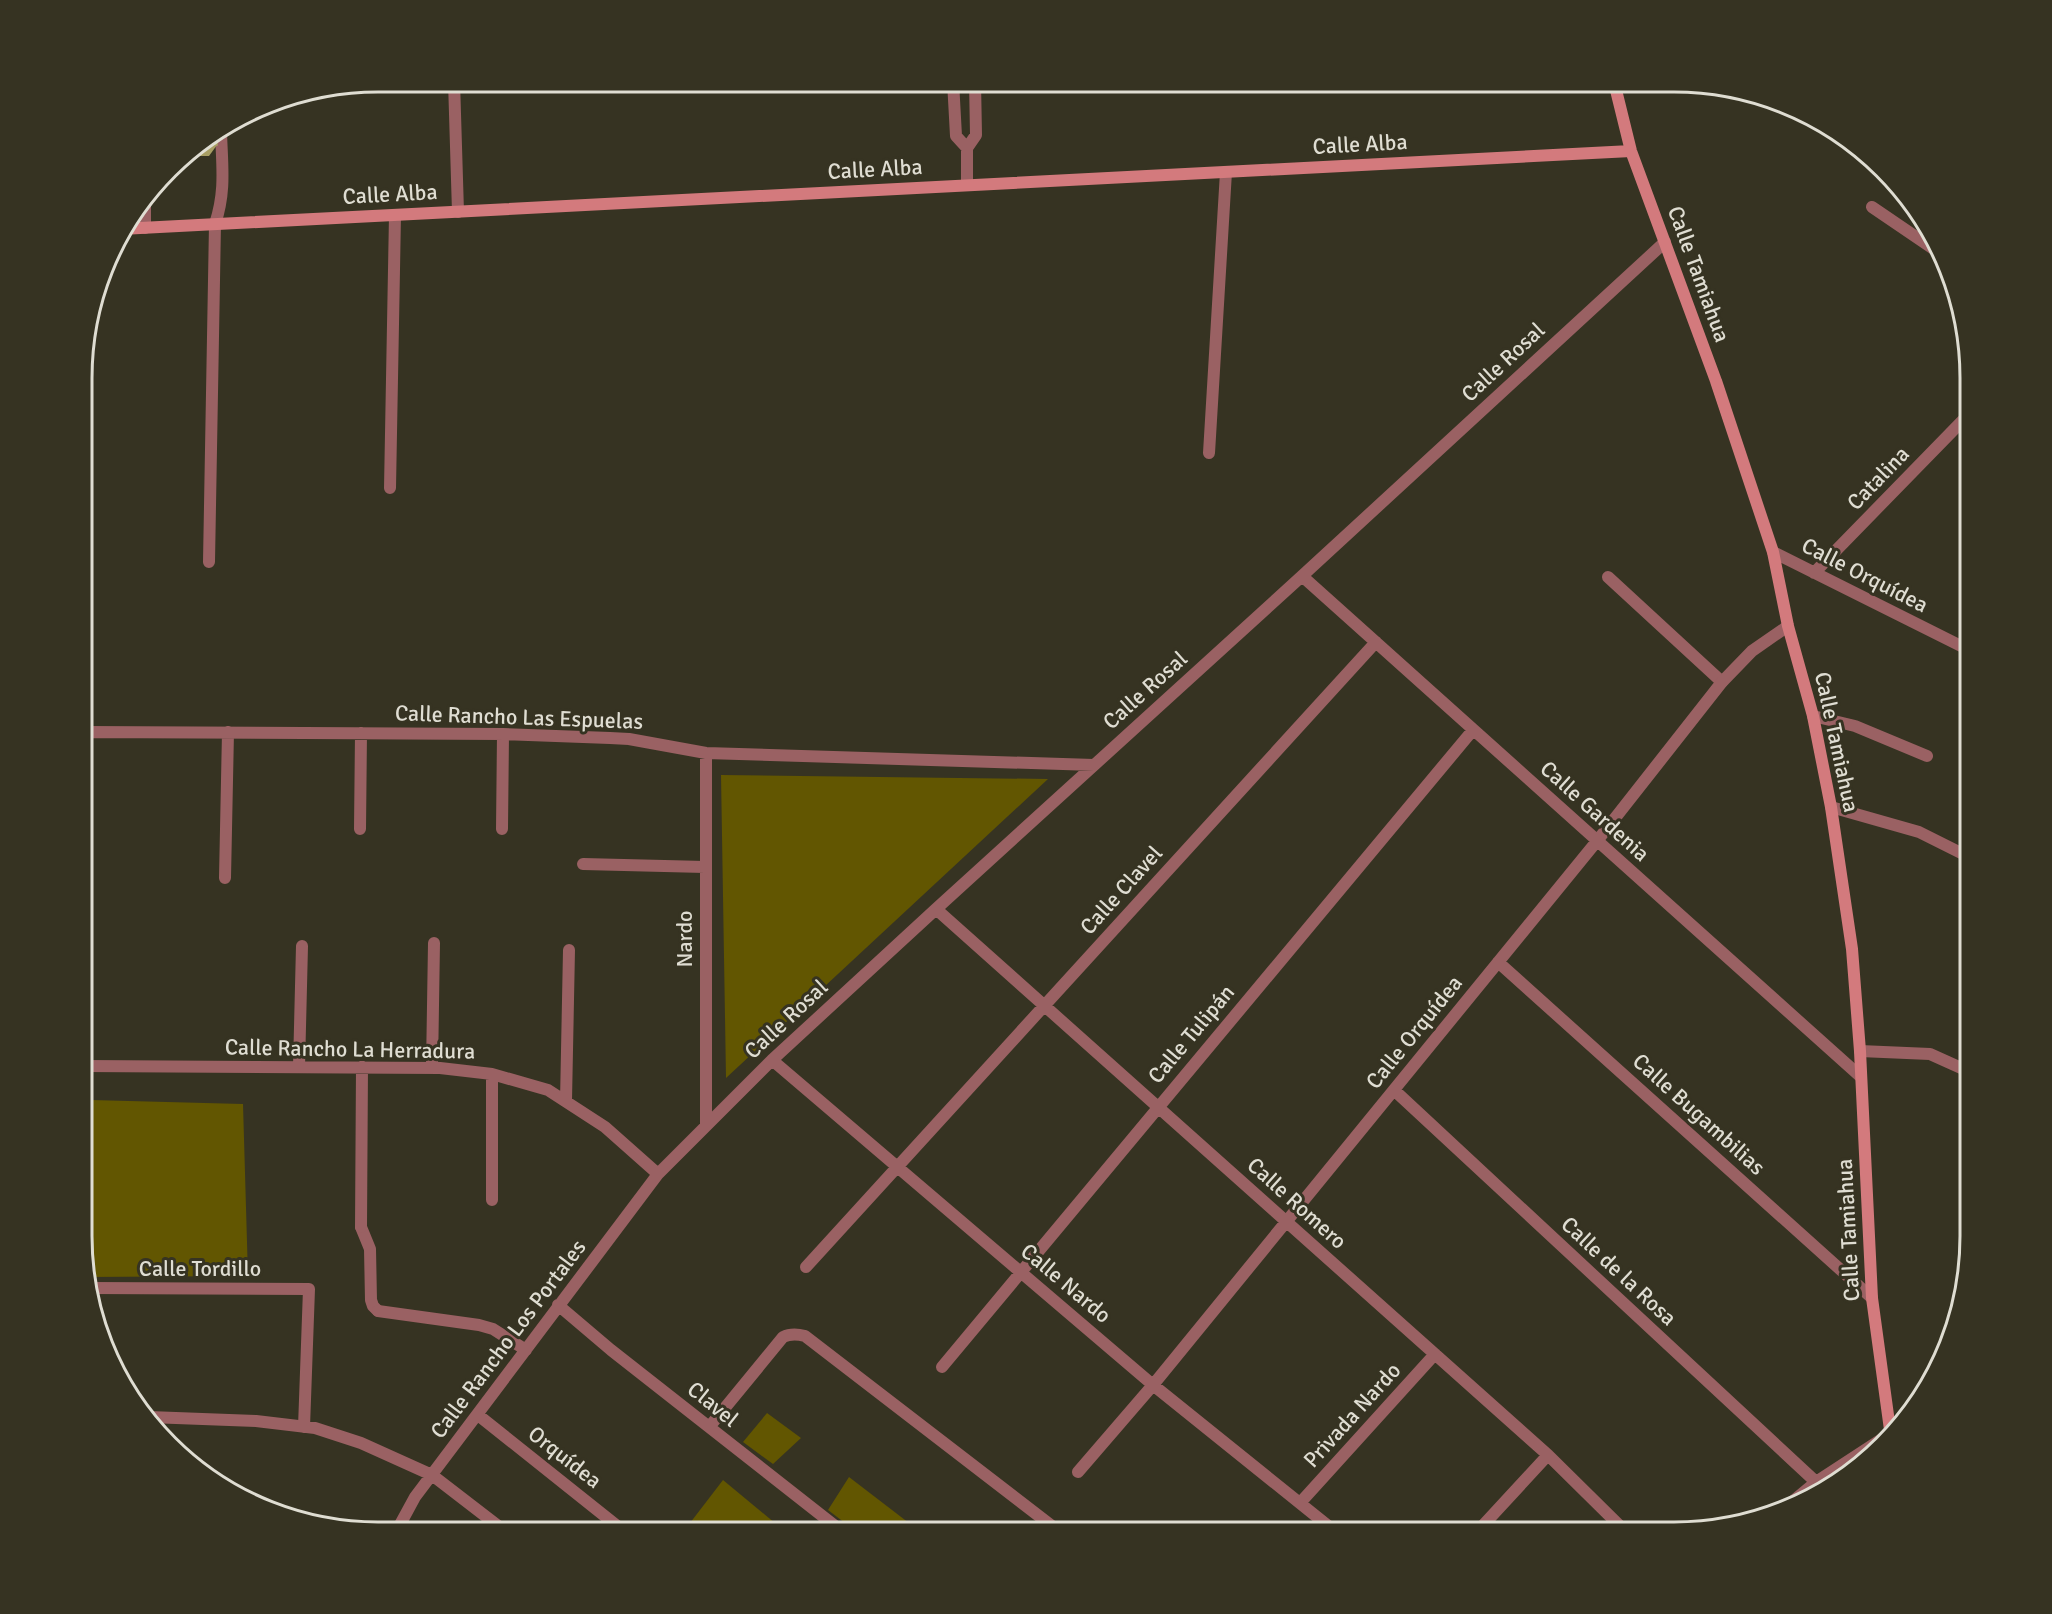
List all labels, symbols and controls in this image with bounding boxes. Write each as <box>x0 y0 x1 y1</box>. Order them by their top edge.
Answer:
street label: Calle Alba <box>1312 128 1408 160</box>
street label: Calle Alba <box>827 153 923 185</box>
street label: Calle Alba <box>342 178 438 210</box>
street label: Calle Tamiahua <box>1662 202 1736 346</box>
street label: Calle Rosal <box>1456 317 1550 407</box>
street label: Catalina <box>1841 440 1915 516</box>
street label: Calle Orquídea <box>1797 532 1933 618</box>
street label: Calle Rosal <box>1097 645 1193 735</box>
street label: Calle Tamiahua <box>1809 669 1865 815</box>
street label: Calle Rancho Las Espuelas <box>394 699 644 735</box>
street label: Calle Gardenia <box>1535 755 1655 867</box>
street label: Calle Clavel <box>1074 840 1168 940</box>
street label: Nardo <box>671 910 698 968</box>
street label: Calle Orquídea <box>1360 970 1468 1094</box>
street label: Calle Rosal <box>739 974 833 1064</box>
street label: Calle Tulipán <box>1142 979 1240 1089</box>
street label: Calle Rancho La Herradura <box>225 1033 475 1065</box>
street label: Calle Bugambilias <box>1627 1047 1771 1181</box>
street label: Calle Romero <box>1242 1151 1352 1255</box>
street label: Calle Tamiahua <box>1831 1158 1865 1302</box>
street label: Calle de la Rosa <box>1556 1211 1682 1331</box>
street label: Calle Rancho Los Portales <box>424 1234 592 1444</box>
street label: Calle Nardo <box>1015 1237 1117 1329</box>
street label: Calle Tordillo <box>139 1255 261 1282</box>
street label: Privada Nardo <box>1298 1357 1406 1473</box>
street label: Clavel <box>682 1375 744 1433</box>
street label: Orquídea <box>523 1420 607 1494</box>

